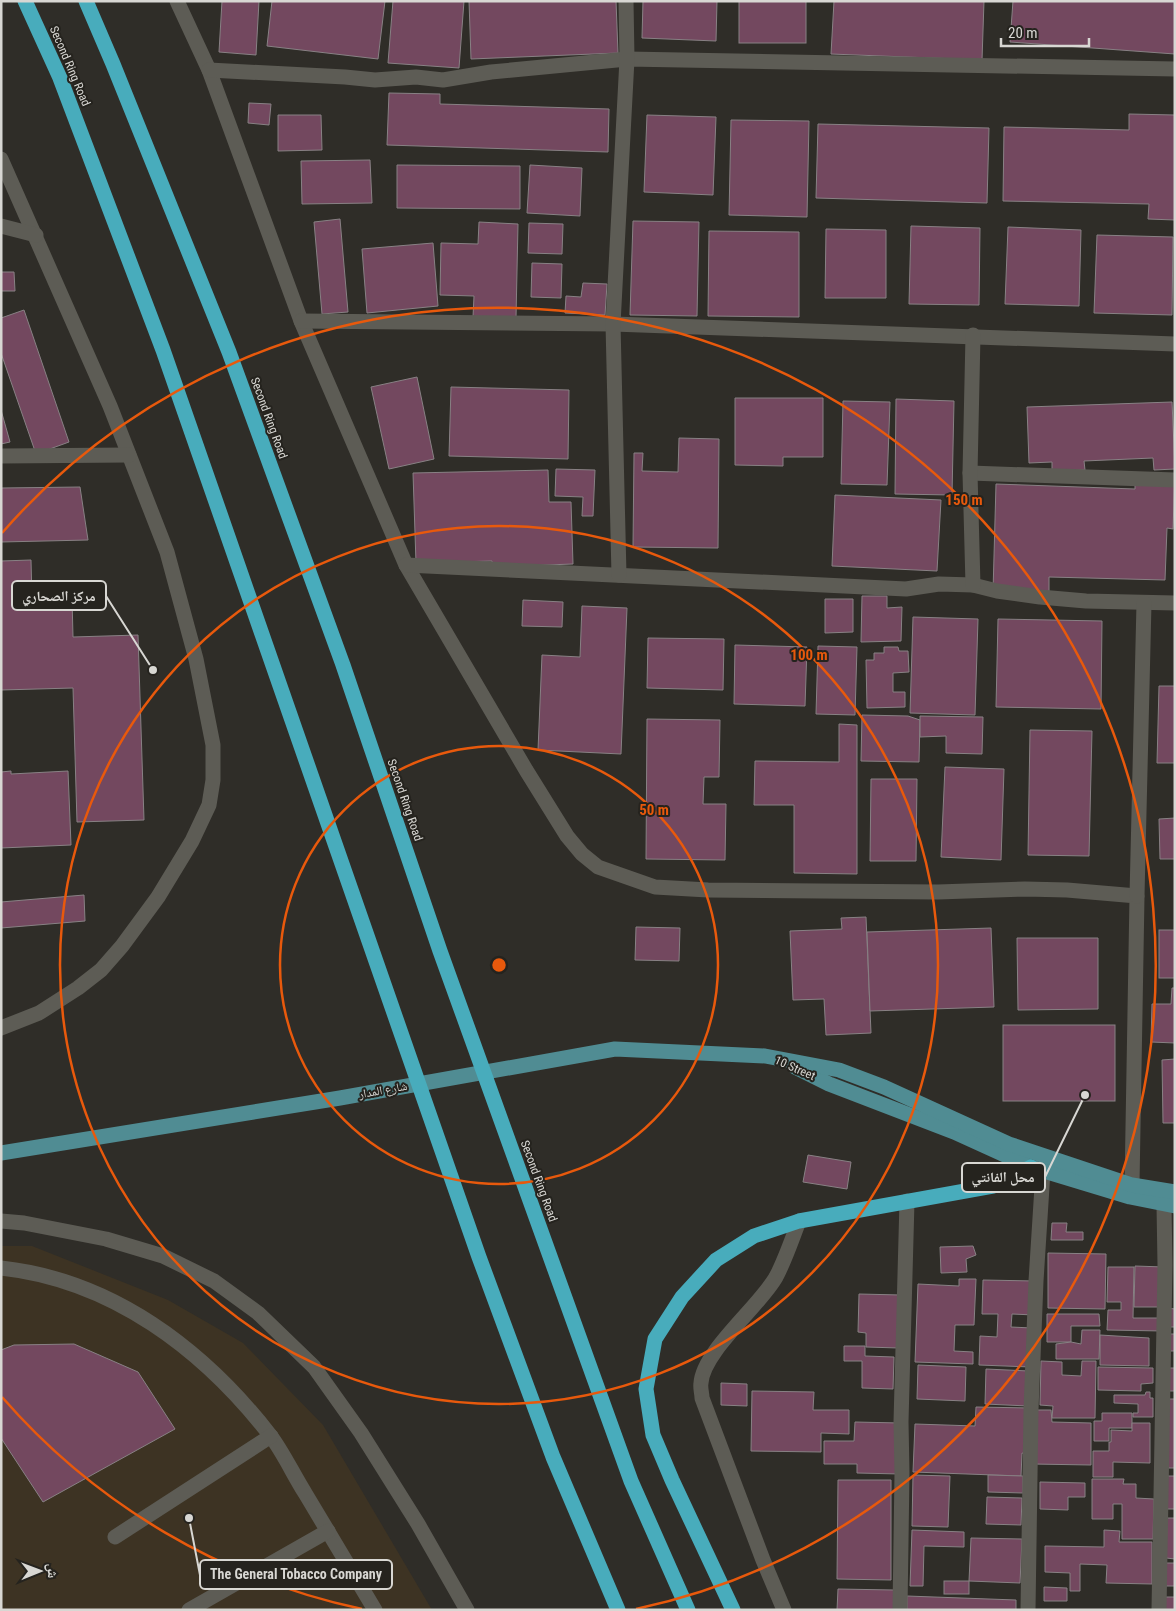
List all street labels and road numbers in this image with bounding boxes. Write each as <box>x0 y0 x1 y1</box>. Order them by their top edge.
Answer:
street label: Second Ring Road <box>47 24 93 108</box>
street label: Second Ring Road <box>248 375 290 461</box>
street label: Second Ring Road <box>384 757 426 843</box>
street label: 10 Street <box>773 1053 818 1083</box>
street label: شارع المدار <box>357 1079 409 1102</box>
street label: Second Ring Road <box>518 1138 560 1224</box>

